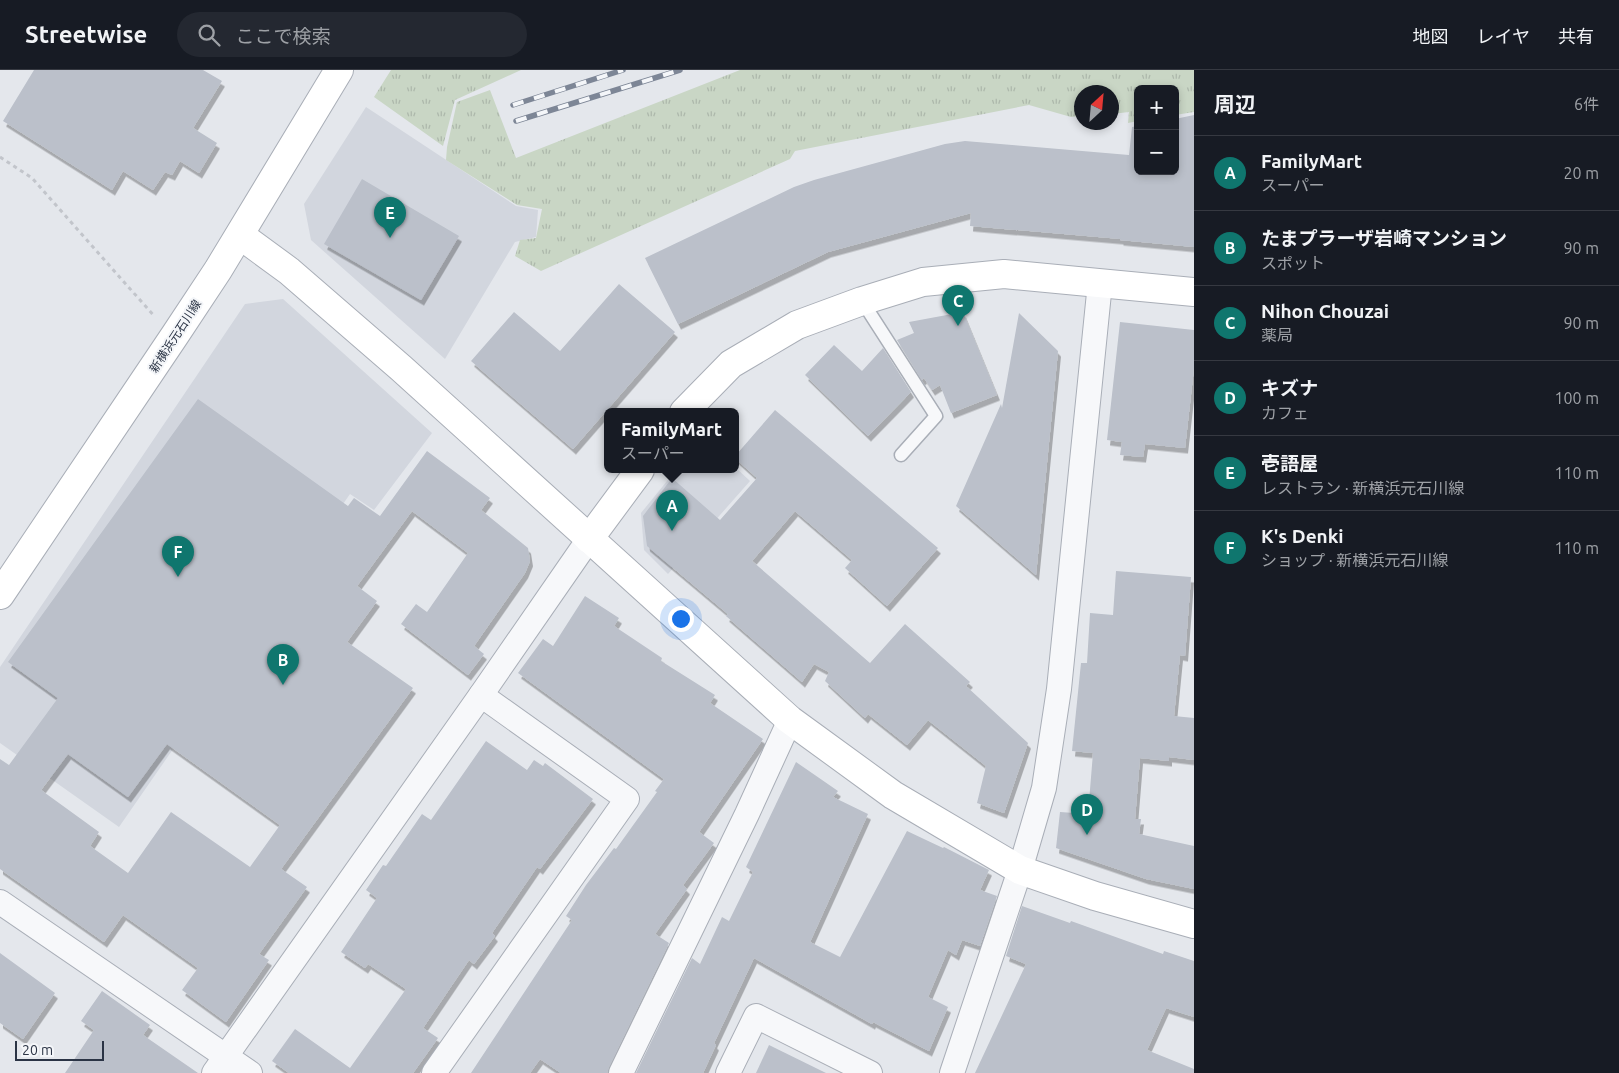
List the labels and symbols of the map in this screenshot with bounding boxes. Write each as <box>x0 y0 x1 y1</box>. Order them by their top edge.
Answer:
north arrow <box>1074 85 1119 130</box>
pin: E <box>374 197 406 238</box>
pin: C <box>942 285 974 326</box>
street label: 新横浜元石川線 <box>147 297 203 375</box>
pin: A <box>656 490 688 531</box>
pin: F <box>162 536 194 577</box>
your location <box>668 606 694 632</box>
pin: B <box>267 644 299 685</box>
pin: D <box>1071 794 1103 835</box>
scale bar <box>15 1038 104 1061</box>

